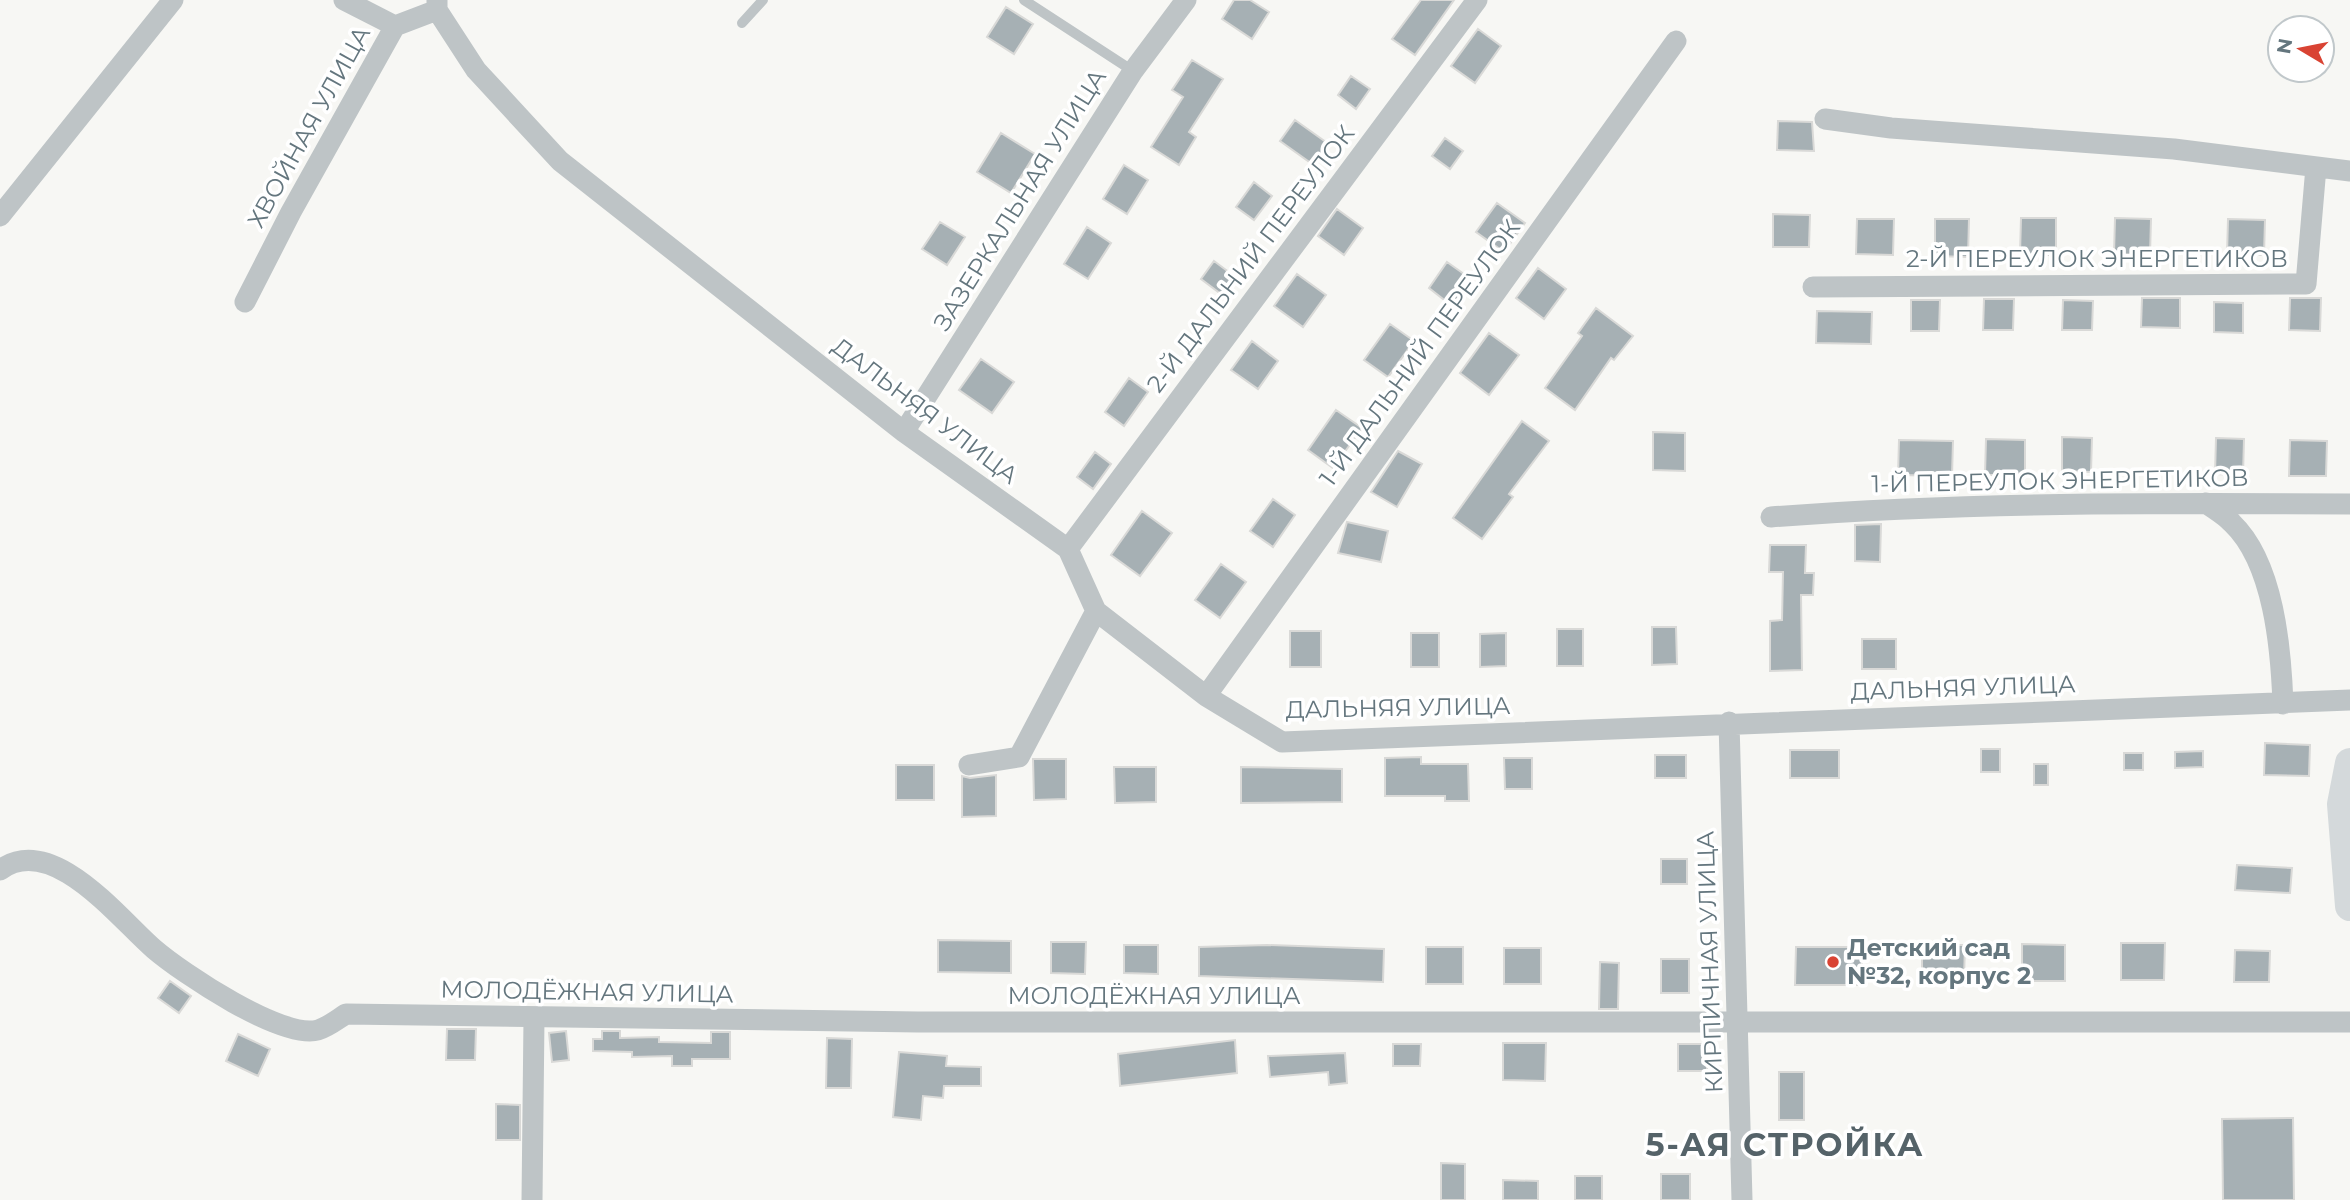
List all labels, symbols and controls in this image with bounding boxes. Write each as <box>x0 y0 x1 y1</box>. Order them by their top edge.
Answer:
north arrow <box>2266 14 2336 84</box>
street label: ХВОЙНАЯ УЛИЦА <box>241 21 376 233</box>
text: N <box>2272 37 2297 56</box>
street label: ЗАЗЕРКАЛЬНАЯ УЛИЦА <box>927 64 1112 336</box>
street label: 2-Й ДАЛЬНИЙ ПЕРЕУЛОК <box>1141 119 1361 398</box>
street label: 1-Й ДАЛЬНИЙ ПЕРЕУЛОК <box>1313 214 1526 492</box>
street label: 2-Й ПЕРЕУЛОК ЭНЕРГЕТИКОВ <box>1906 244 2288 273</box>
street label: ДАЛЬНЯЯ УЛИЦА <box>827 331 1024 490</box>
street label: 1-Й ПЕРЕУЛОК ЭНЕРГЕТИКОВ <box>1871 463 2249 498</box>
street label: ДАЛЬНЯЯ УЛИЦА <box>1850 669 2076 706</box>
street label: ДАЛЬНЯЯ УЛИЦА <box>1285 691 1511 724</box>
street label: КИРПИЧНАЯ УЛИЦА <box>1690 830 1729 1094</box>
place label: Детский сад №32, корпус 2 <box>1847 933 2031 990</box>
marker: Детский сад №32, корпус 2 <box>1825 954 1841 970</box>
street label: МОЛОДЁЖНАЯ УЛИЦА <box>440 974 734 1009</box>
street label: МОЛОДЁЖНАЯ УЛИЦА <box>1007 981 1301 1010</box>
district label: 5-АЯ СТРОЙКА <box>1645 1125 1925 1164</box>

